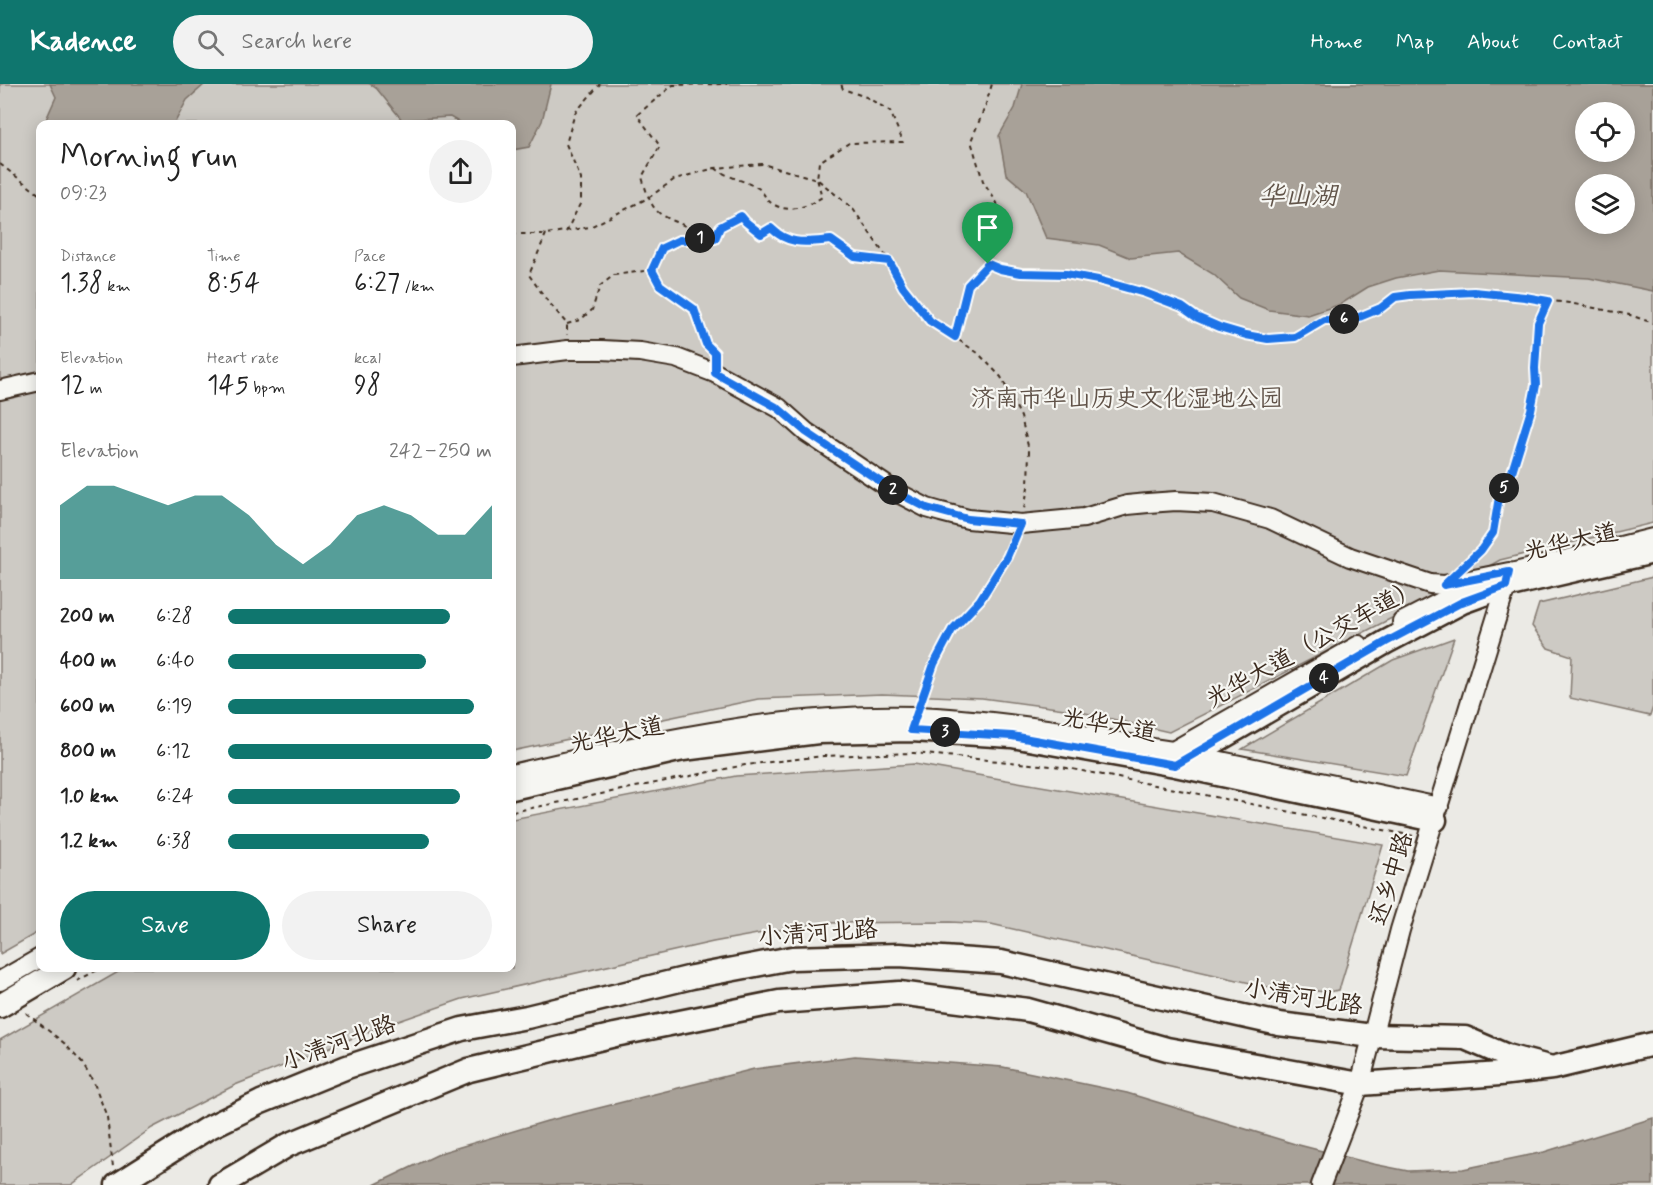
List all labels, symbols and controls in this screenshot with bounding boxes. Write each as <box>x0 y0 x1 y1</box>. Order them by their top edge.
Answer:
search box <box>173 15 593 69</box>
text: Kadence <box>30 24 137 61</box>
icon: search <box>194 26 227 59</box>
text: Search here <box>242 28 352 56</box>
text: Home <box>1311 28 1363 56</box>
text: Map <box>1396 28 1434 56</box>
text: About <box>1467 28 1519 56</box>
text: Contact <box>1552 28 1623 56</box>
map controls <box>1575 102 1635 234</box>
button: locate <box>1575 102 1635 162</box>
text: Morning run <box>60 135 238 179</box>
button: share <box>429 140 492 203</box>
button: layers <box>1575 174 1635 234</box>
text: 09:23 <box>60 180 107 207</box>
water label: 华山湖 <box>1259 180 1340 214</box>
pin <box>962 202 1013 264</box>
icon: arrive <box>971 211 1004 244</box>
pin: 1 <box>685 223 715 253</box>
text: 1 <box>696 227 704 248</box>
text: Distance <box>60 246 116 267</box>
text: Time <box>207 246 241 267</box>
text: Pace <box>354 246 386 267</box>
text: 1.38 <box>60 267 103 301</box>
text: 8:54 <box>207 267 260 301</box>
text: 6:27 <box>354 267 400 301</box>
text: km <box>103 276 131 297</box>
text: /km <box>400 276 435 297</box>
pin: 6 <box>1329 304 1359 334</box>
text: 6 <box>1340 308 1348 329</box>
text: Elevation <box>60 348 123 369</box>
text: Heart rate <box>207 348 279 369</box>
text: kcal <box>354 348 381 369</box>
text: 12 <box>60 369 85 403</box>
text: 145 <box>207 369 249 403</box>
text: 98 <box>354 369 381 403</box>
text: m <box>85 378 102 399</box>
text: bpm <box>249 378 285 399</box>
park label: 济南市华山历史文化湿地公园 <box>971 384 1283 415</box>
text: Elevation <box>60 438 139 465</box>
text: 242–250 m <box>389 438 492 465</box>
pin: 5 <box>1489 473 1519 503</box>
pin: 2 <box>878 475 908 505</box>
text: 5 <box>1499 477 1509 498</box>
text: 2 <box>889 479 897 500</box>
street label: 光华大道 <box>1521 517 1621 569</box>
street label: 光华大道（公交车道） <box>1201 572 1425 716</box>
text: 200 m <box>60 603 115 630</box>
text: 6:28 <box>156 603 192 630</box>
text: 400 m <box>60 648 116 675</box>
text: 6:40 <box>156 648 195 675</box>
pin: 4 <box>1309 663 1339 693</box>
text: 4 <box>1319 667 1329 688</box>
text: 600 m <box>60 693 115 720</box>
text: 6:19 <box>156 693 192 720</box>
street label: 光华大道 <box>1059 702 1159 750</box>
street label: 光华大道 <box>567 711 667 761</box>
pin: 3 <box>930 717 960 747</box>
text: 3 <box>941 721 949 742</box>
text: 800 m <box>60 738 116 765</box>
text: 6:12 <box>156 738 191 765</box>
text: 1.0 km <box>60 783 119 810</box>
text: 6:24 <box>156 783 194 810</box>
text: 1.2 km <box>60 828 117 855</box>
text: 6:38 <box>156 828 192 855</box>
street label: 还乡中路 <box>1363 829 1421 929</box>
button: Save <box>60 891 270 960</box>
button: Share <box>282 891 492 960</box>
street label: 小清河北路 <box>757 914 879 954</box>
street label: 小清河北路 <box>1241 973 1365 1023</box>
street label: 小清河北路 <box>277 1009 401 1079</box>

